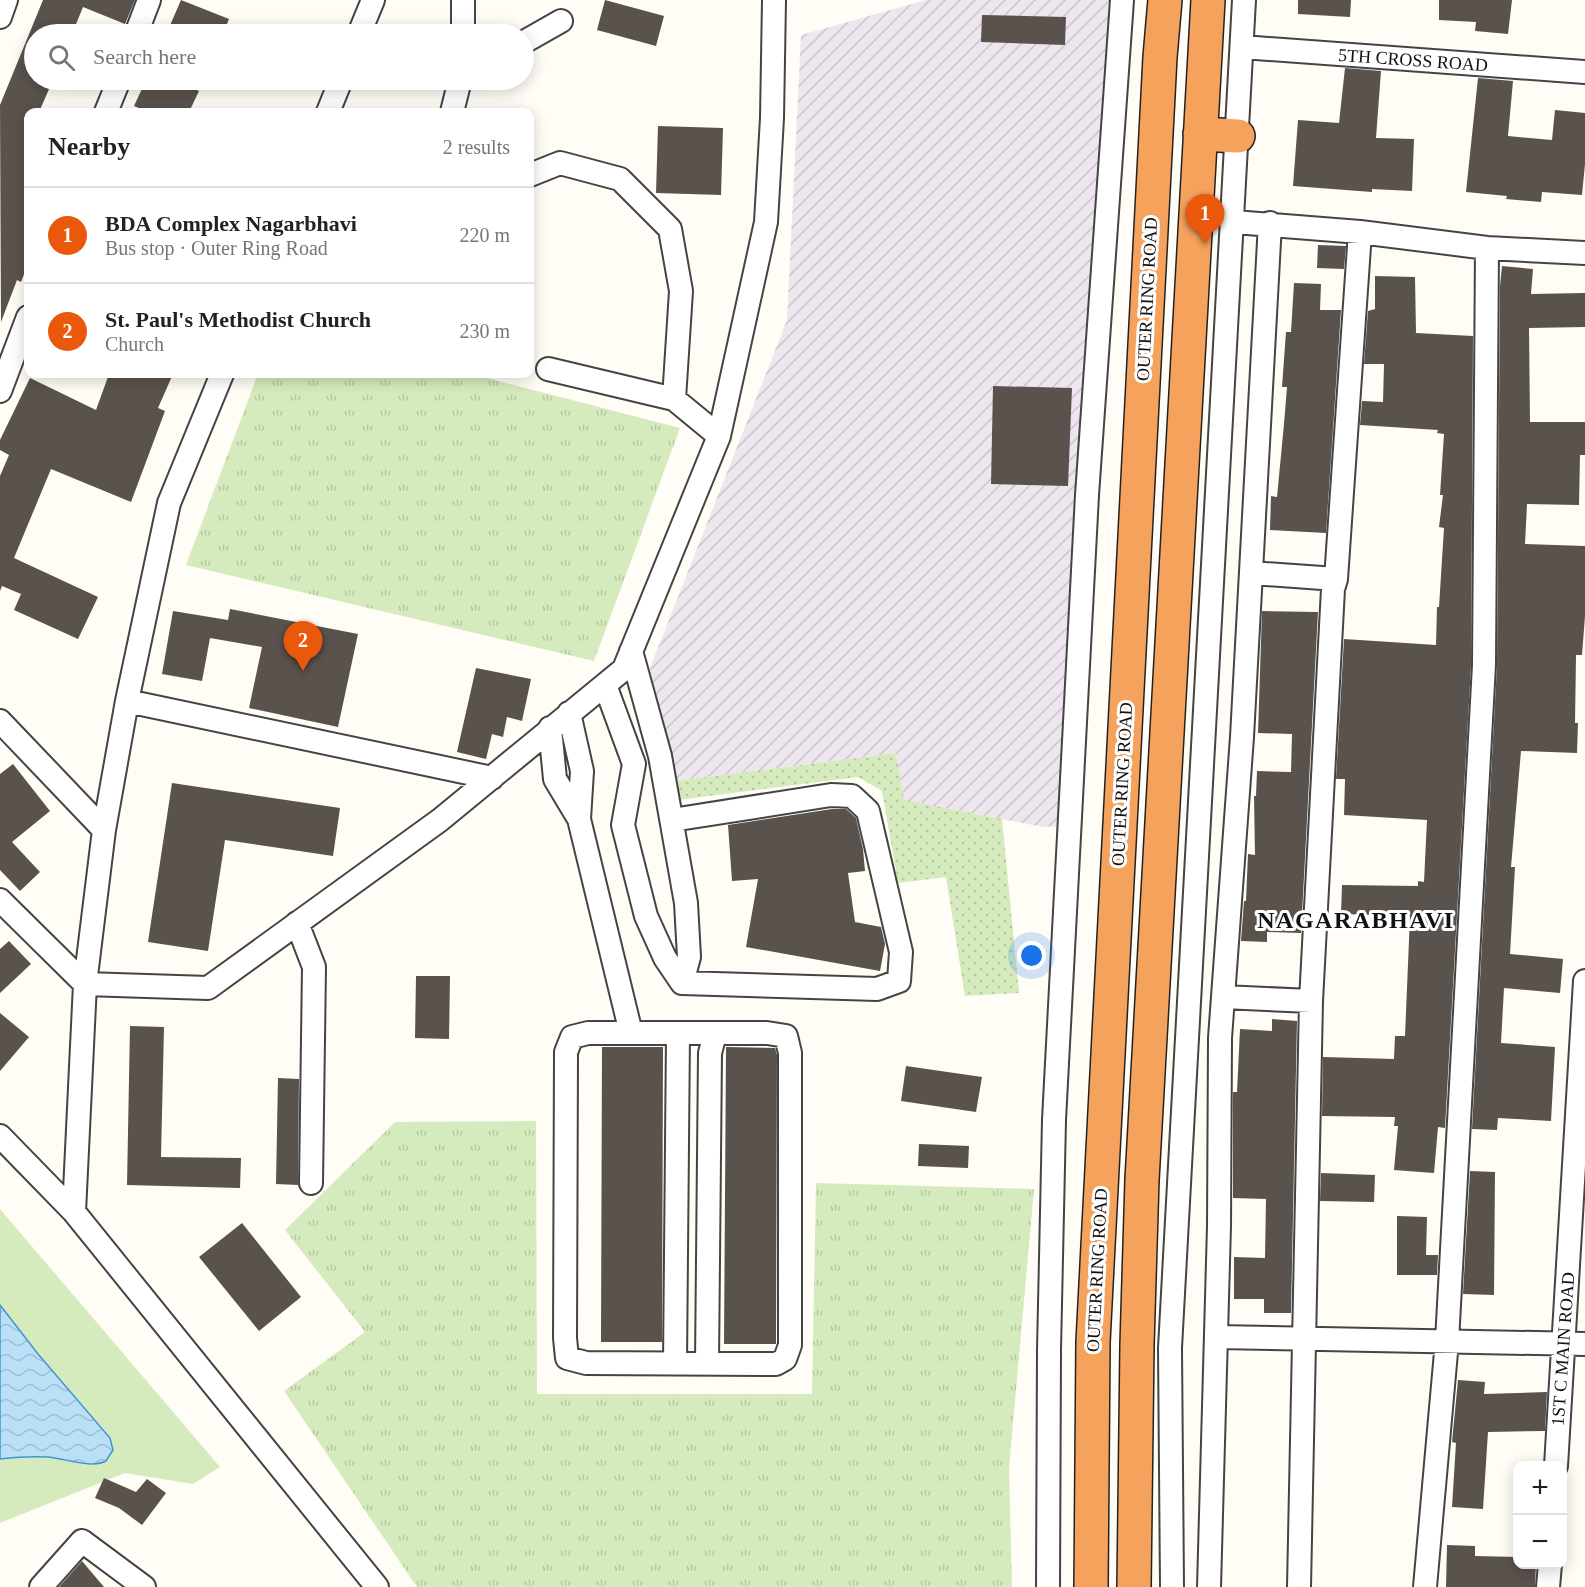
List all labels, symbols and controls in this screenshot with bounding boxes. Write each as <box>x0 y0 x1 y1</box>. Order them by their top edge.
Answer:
search box <box>24 24 534 90</box>
icon: search <box>45 41 78 74</box>
text: Search here <box>93 44 196 69</box>
street label: 5TH CROSS ROAD <box>1337 45 1489 75</box>
text: Nearby <box>48 132 130 161</box>
text: 2 results <box>443 136 510 158</box>
pin: 1 <box>1186 194 1224 244</box>
text: BDA Complex Nagarbhavi <box>105 211 357 236</box>
street label: OUTER RING ROAD <box>1133 217 1161 381</box>
text: 1 <box>63 224 73 246</box>
text: 220 m <box>459 224 510 246</box>
text: Bus stop · Outer Ring Road <box>105 237 328 259</box>
text: St. Paul's Methodist Church <box>105 307 371 332</box>
text: 2 <box>63 320 73 342</box>
text: 230 m <box>459 320 510 342</box>
text: Church <box>105 333 164 355</box>
pin: 2 <box>284 622 322 671</box>
street label: OUTER RING ROAD <box>1108 702 1136 866</box>
district label: NAGARABHAVI <box>1257 907 1455 933</box>
your location <box>1017 941 1046 970</box>
street label: OUTER RING ROAD <box>1083 1188 1111 1352</box>
street label: 1ST C MAIN ROAD <box>1548 1271 1578 1427</box>
map controls <box>1513 1461 1567 1569</box>
button: + <box>1513 1461 1567 1515</box>
button: − <box>1513 1515 1567 1569</box>

